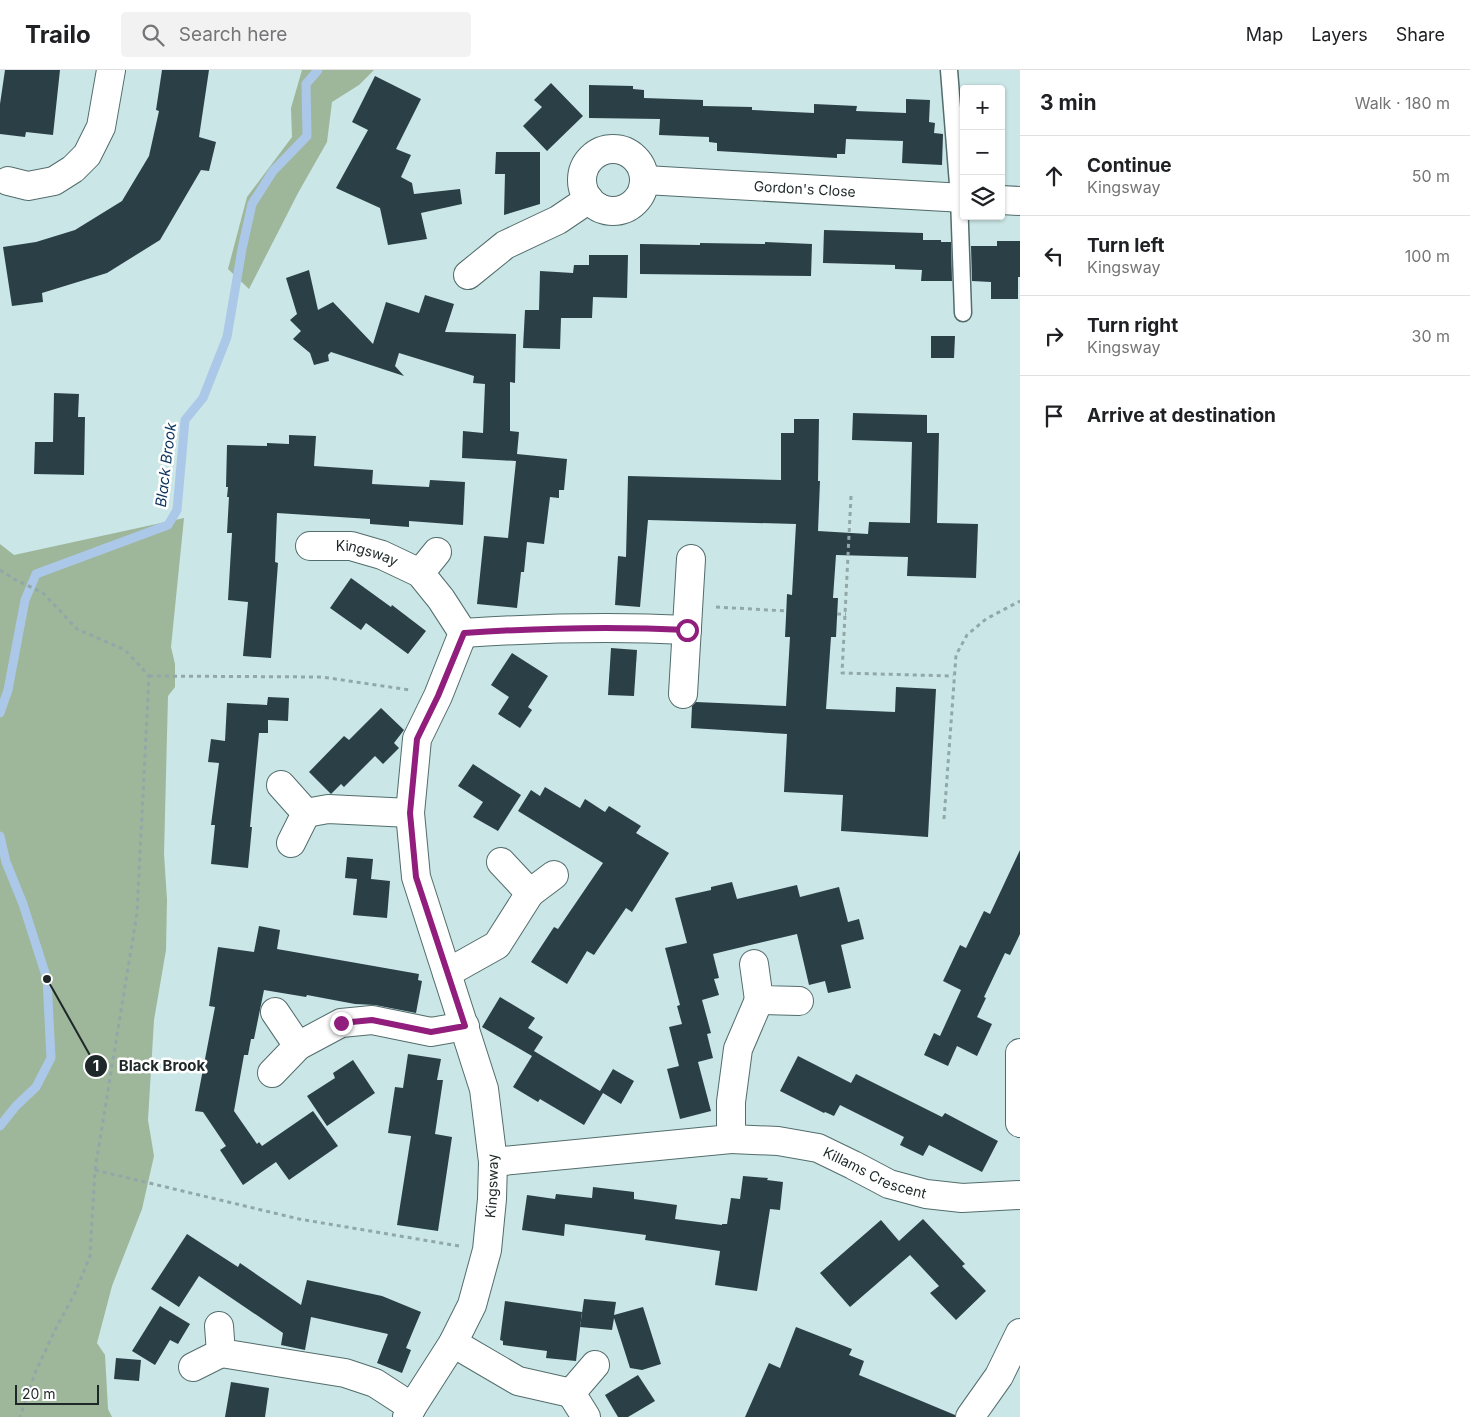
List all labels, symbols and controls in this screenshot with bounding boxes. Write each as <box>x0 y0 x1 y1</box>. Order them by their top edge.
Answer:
search box <box>121 12 471 57</box>
text: Trailo <box>25 20 91 49</box>
icon: search <box>139 21 167 49</box>
text: Search here <box>179 23 287 46</box>
text: Map <box>1246 24 1283 45</box>
text: Layers <box>1311 24 1368 45</box>
text: Share <box>1396 24 1445 45</box>
map controls <box>960 85 1005 220</box>
button: + <box>960 85 1005 130</box>
text: 3 min <box>1040 90 1096 115</box>
text: Walk · 180 m <box>1355 93 1450 113</box>
button: − <box>960 130 1005 175</box>
text: Continue <box>1087 154 1172 177</box>
icon: ahead <box>1040 162 1068 190</box>
text: 50 m <box>1412 166 1450 186</box>
button: layers <box>960 175 1005 220</box>
street label: Gordon's Close <box>753 177 856 200</box>
text: Kingsway <box>1087 177 1160 197</box>
text: Turn left <box>1087 234 1165 257</box>
icon: left <box>1040 242 1068 270</box>
text: 100 m <box>1405 246 1450 266</box>
text: Kingsway <box>1087 257 1160 277</box>
text: Turn right <box>1087 314 1178 337</box>
icon: right <box>1040 322 1068 350</box>
text: 30 m <box>1412 326 1450 346</box>
text: Kingsway <box>1087 337 1160 357</box>
icon: arrive <box>1040 402 1068 430</box>
text: Arrive at destination <box>1087 404 1276 427</box>
water label: Black Brook <box>151 421 180 508</box>
street label: Kingsway <box>336 537 401 570</box>
route start <box>676 619 699 642</box>
route end <box>330 1012 353 1035</box>
callout: Black Brook <box>84 1051 215 1081</box>
text: 1 <box>93 1056 99 1075</box>
text: Black Brook <box>119 1056 206 1075</box>
street label: Killams Crescent <box>821 1143 929 1202</box>
street label: Kingsway <box>481 1153 501 1219</box>
scale bar <box>15 1382 99 1405</box>
text: 20 m <box>22 1385 56 1402</box>

